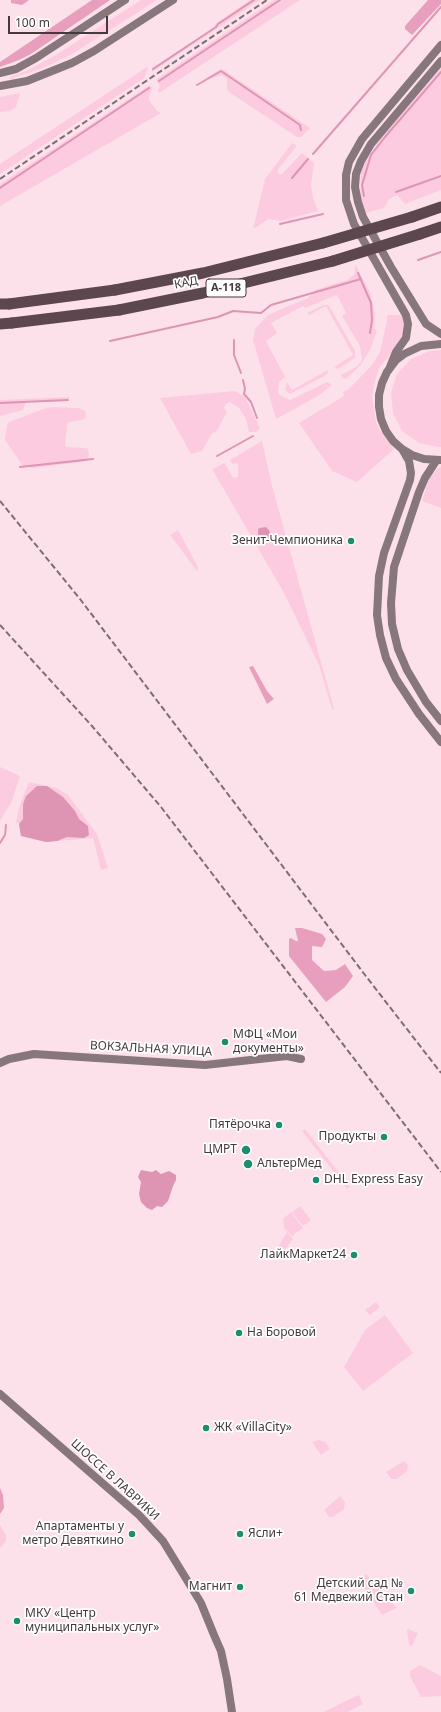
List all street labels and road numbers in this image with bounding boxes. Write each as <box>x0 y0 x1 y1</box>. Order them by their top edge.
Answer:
street label: КАД <box>173 274 199 292</box>
road number: А-118 <box>206 279 246 297</box>
street label: ВОКЗАЛЬНАЯ УЛИЦА <box>90 1039 212 1059</box>
street label: ШОССЕ В ЛАВРИКИ <box>68 1436 162 1524</box>

